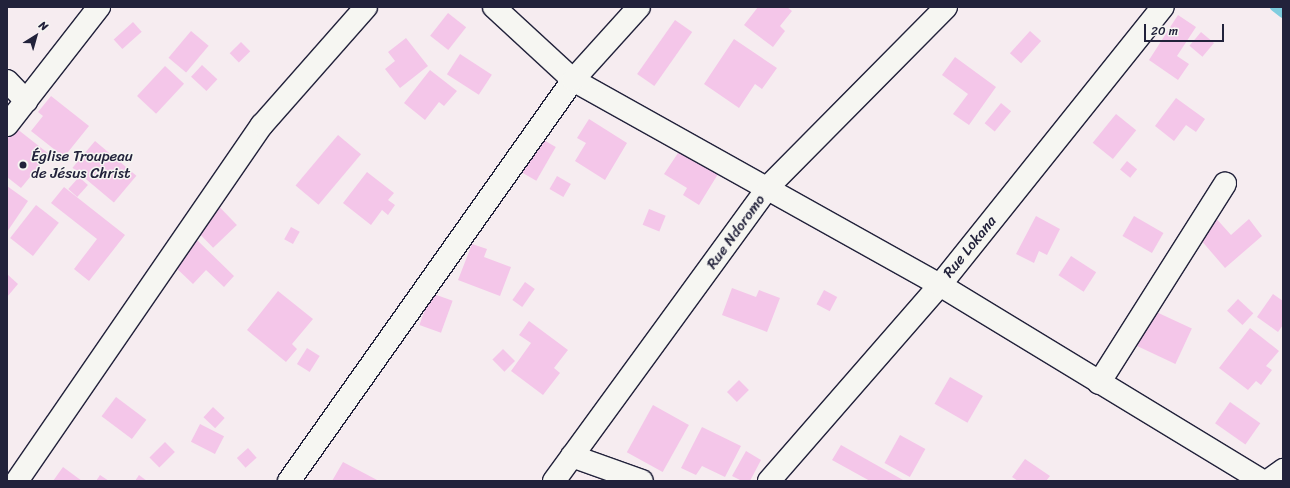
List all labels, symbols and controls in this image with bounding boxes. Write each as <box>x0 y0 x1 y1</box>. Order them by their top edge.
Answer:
north arrow <box>16 16 56 56</box>
text: N <box>35 16 52 36</box>
scale bar <box>1146 16 1226 42</box>
text: 20 m <box>1151 20 1178 42</box>
place label: Église Troupeau de Jésus Christ <box>31 147 133 182</box>
marker: Église Troupeau de Jésus Christ <box>18 160 28 170</box>
street label: Rue Ndoromo <box>703 191 769 273</box>
street label: Rue Lokana <box>940 212 1000 282</box>

